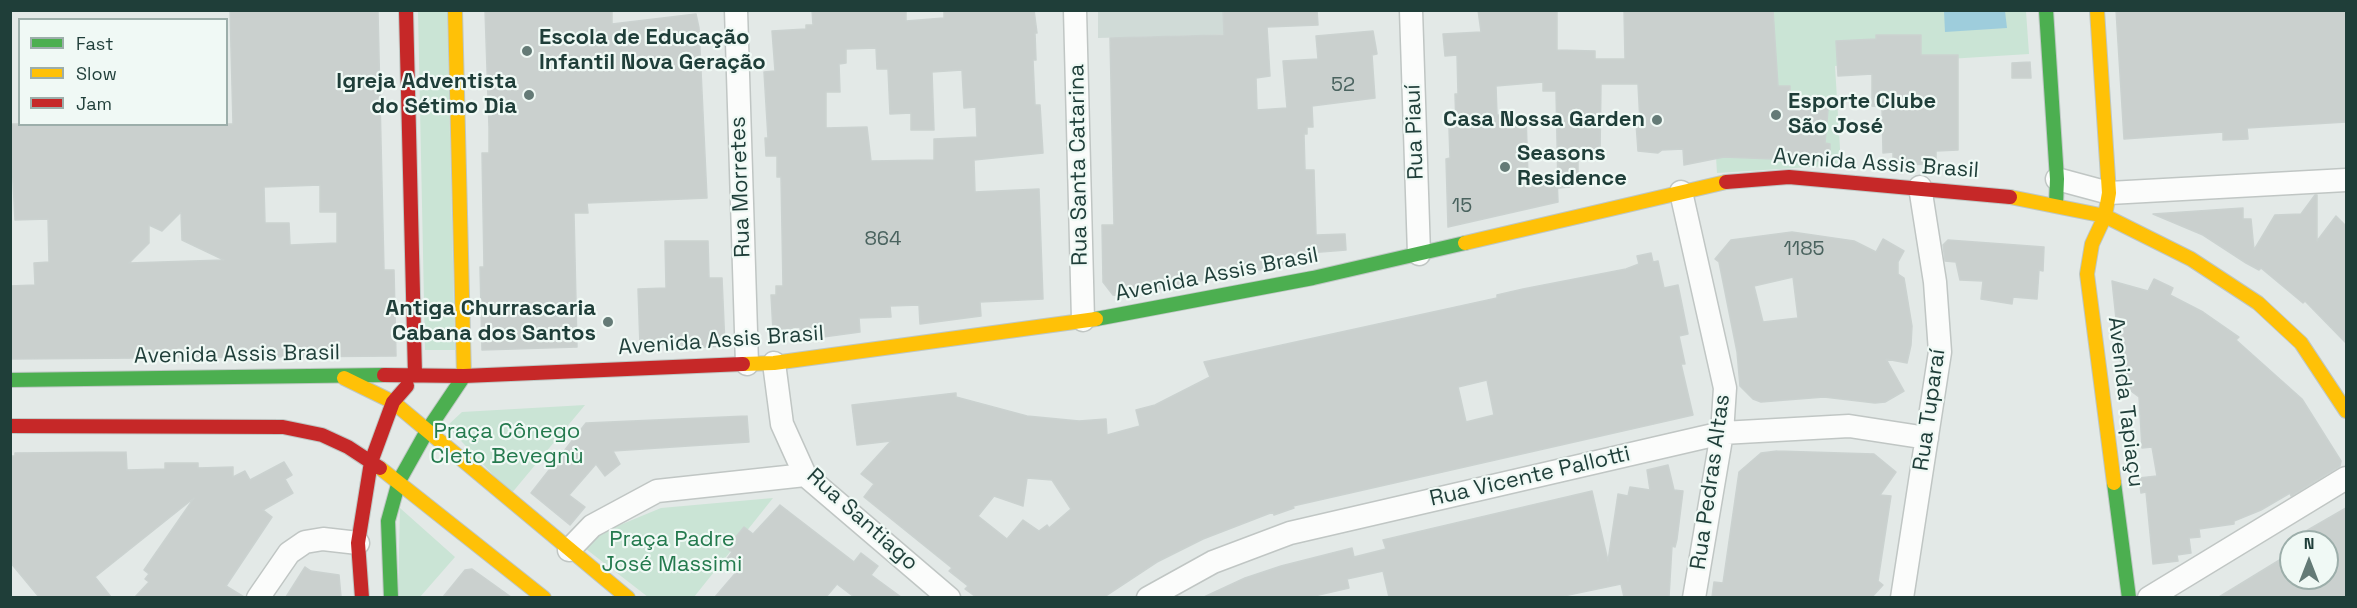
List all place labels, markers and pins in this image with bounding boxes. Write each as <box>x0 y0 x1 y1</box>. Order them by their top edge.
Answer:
place label: Escola de Educação Infantil Nova Geração <box>539 25 766 76</box>
marker: Escola de Educação Infantil Nova Geração <box>520 44 534 58</box>
place label: Igreja Adventista do Sétimo Dia <box>336 69 517 120</box>
marker: Igreja Adventista do Sétimo Dia <box>522 88 536 102</box>
place label: Esporte Clube São José <box>1788 89 1936 140</box>
place label: Casa Nossa Garden <box>1443 107 1645 133</box>
marker: Esporte Clube São José <box>1769 108 1783 122</box>
marker: Casa Nossa Garden <box>1650 113 1664 127</box>
place label: Seasons Residence <box>1517 141 1627 192</box>
marker: Seasons Residence <box>1498 160 1512 174</box>
place label: Antiga Churrascaria Cabana dos Santos <box>385 296 596 348</box>
marker: Antiga Churrascaria Cabana dos Santos <box>601 315 615 329</box>

